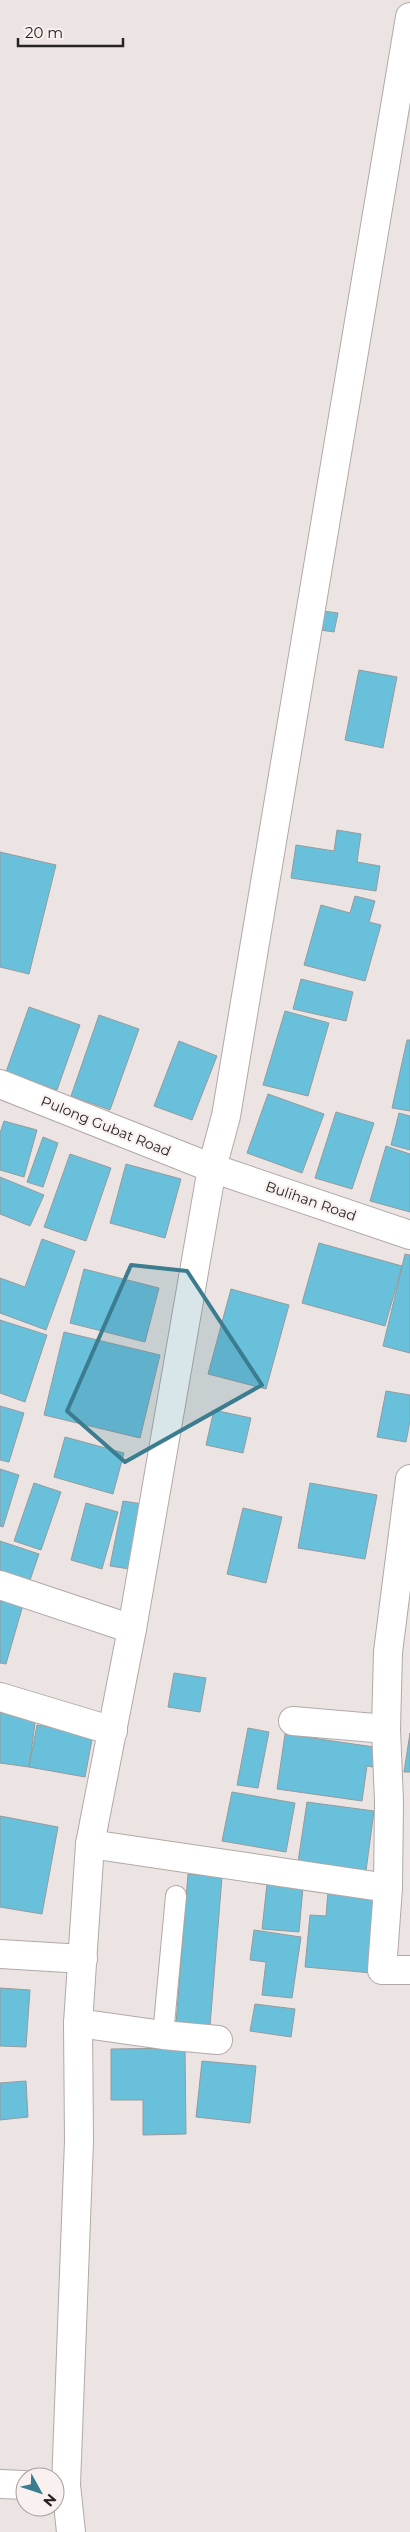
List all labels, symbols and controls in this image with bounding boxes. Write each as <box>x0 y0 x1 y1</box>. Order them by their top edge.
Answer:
scale bar <box>18 15 122 47</box>
text: 20 m <box>25 23 63 42</box>
street label: Pulong Gubat Road <box>38 1092 174 1160</box>
street label: Bulihan Road <box>263 1177 359 1225</box>
north arrow <box>15 2467 65 2517</box>
text: N <box>39 2490 60 2510</box>

